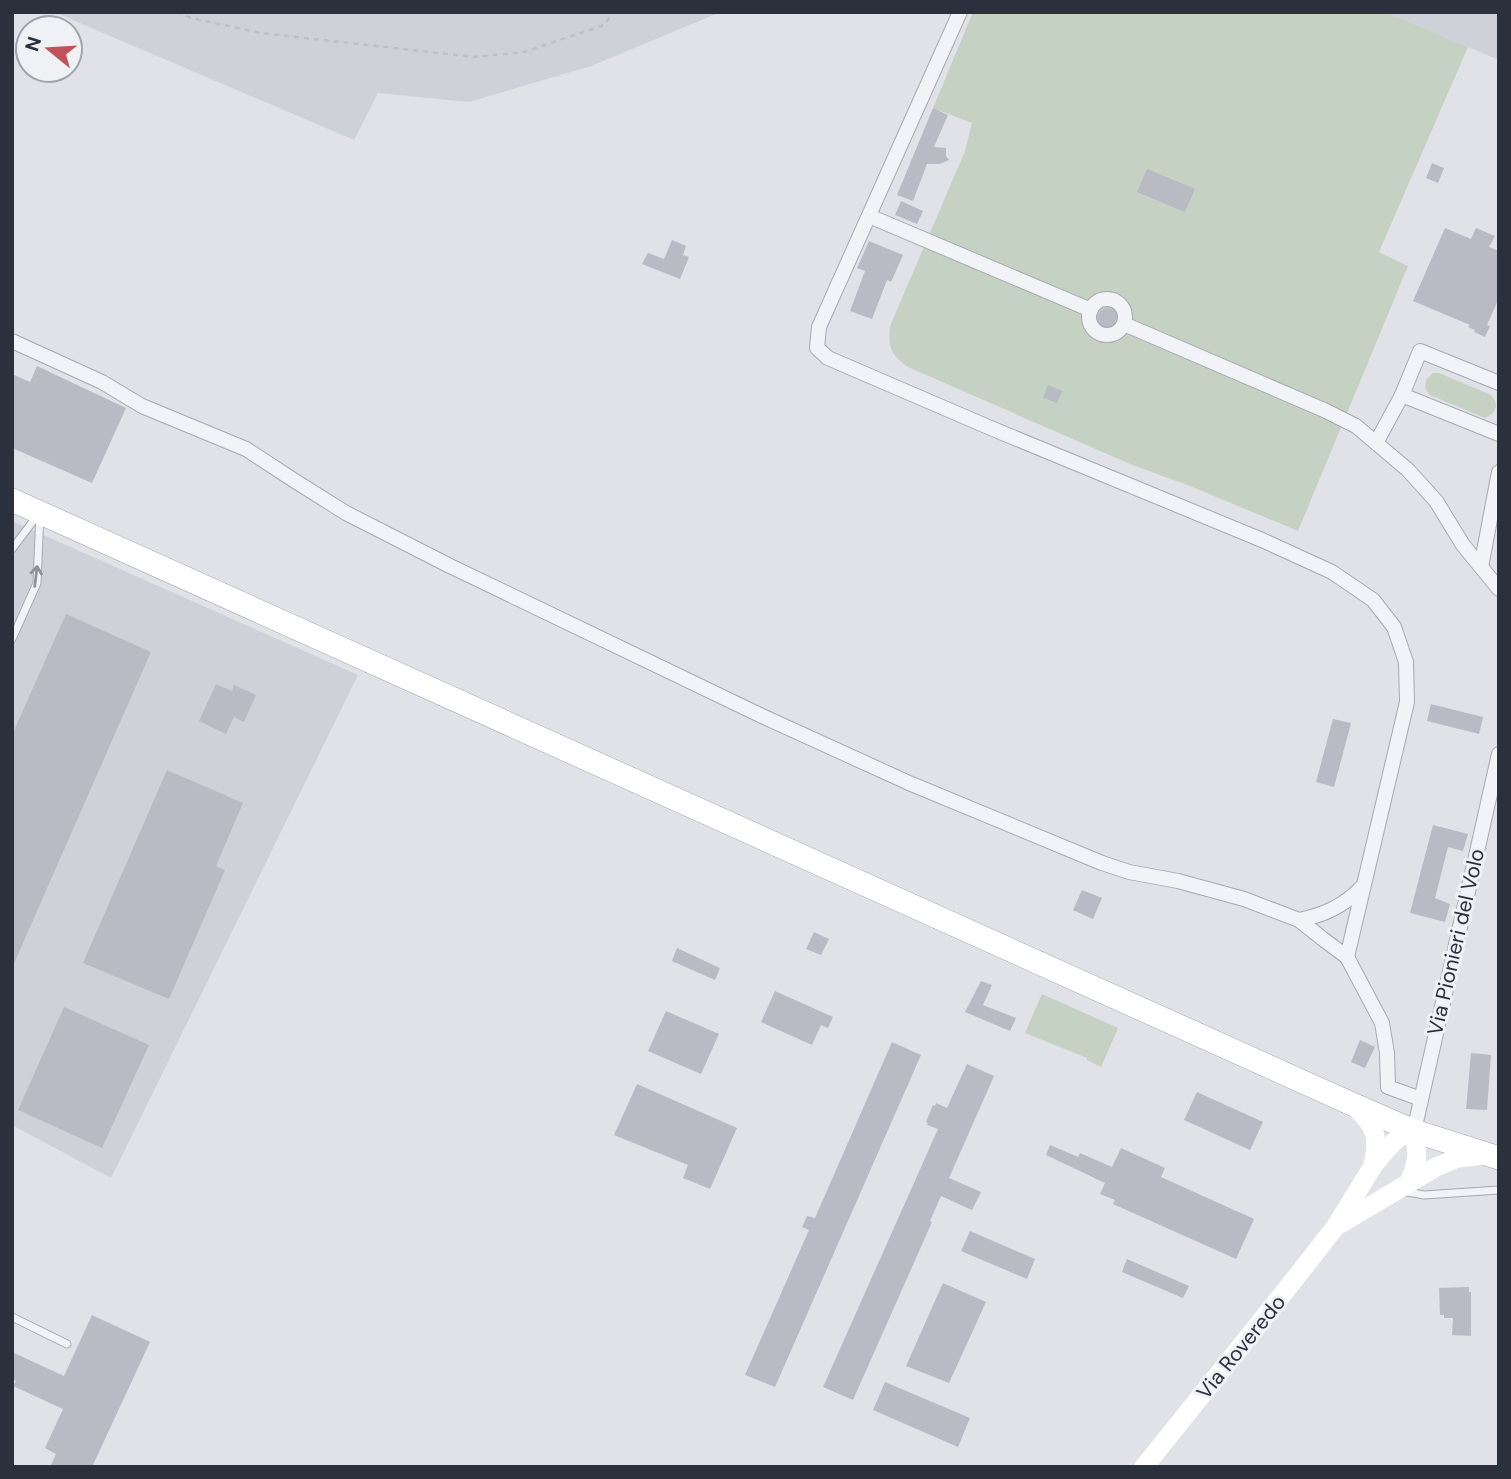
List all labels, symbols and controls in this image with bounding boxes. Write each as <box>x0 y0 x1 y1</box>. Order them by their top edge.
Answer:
north arrow <box>14 14 84 84</box>
text: N <box>19 33 47 54</box>
one-way arrow <box>30 565 43 588</box>
street label: Via Pionieri del Volo <box>1421 846 1491 1038</box>
street label: Via Roveredo <box>1190 1289 1292 1405</box>

